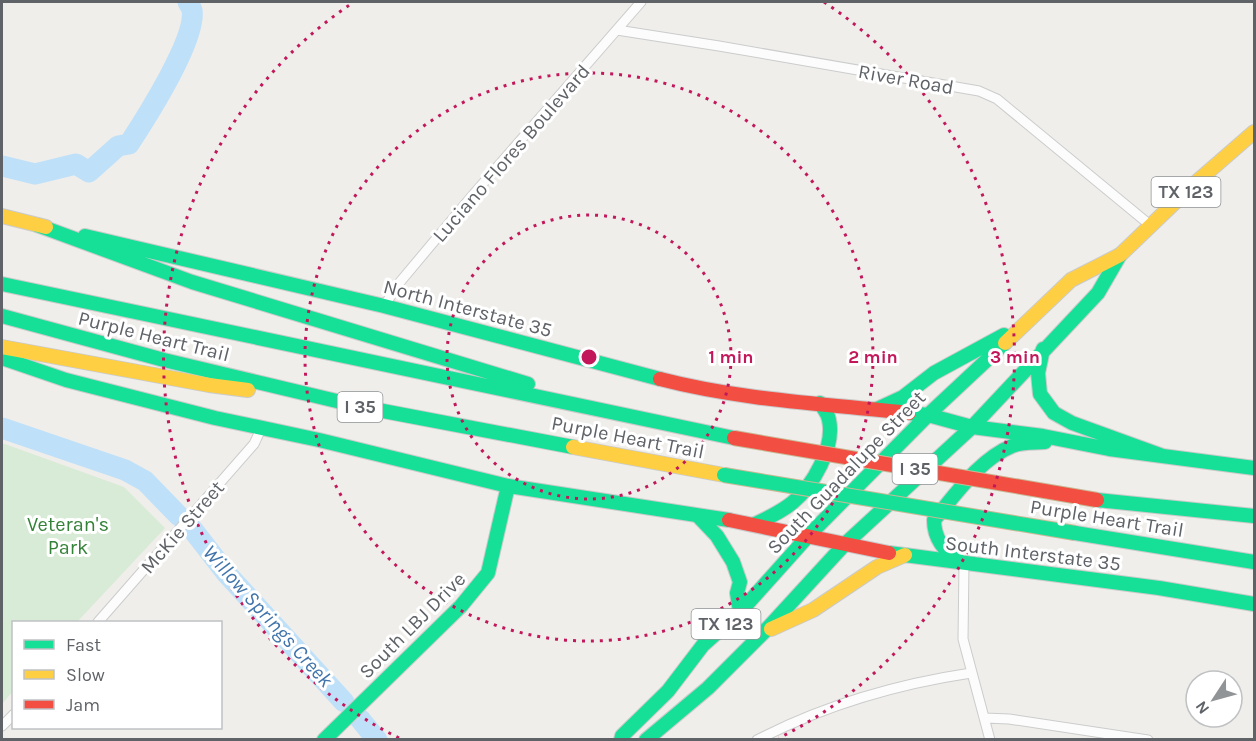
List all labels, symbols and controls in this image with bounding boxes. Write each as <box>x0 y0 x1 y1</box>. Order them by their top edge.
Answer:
street label: Luciano Flores Boulevard <box>428 60 595 247</box>
street label: River Road <box>856 60 955 99</box>
road number: TX 123 <box>1152 177 1220 207</box>
street label: North Interstate 35 <box>381 275 555 342</box>
street label: Purple Heart Trail <box>76 307 232 366</box>
text: 1 min <box>708 346 754 368</box>
text: 2 min <box>848 346 898 368</box>
text: 3 min <box>990 346 1040 368</box>
centre of rings <box>579 347 599 367</box>
street label: South Guadalupe Street <box>762 386 931 559</box>
road number: I 35 <box>338 392 382 422</box>
street label: Purple Heart Trail <box>550 411 706 464</box>
road number: I 35 <box>892 454 938 484</box>
street label: McKie Street <box>136 476 229 578</box>
street label: Purple Heart Trail <box>1028 495 1185 542</box>
park label: Veteran's Park <box>27 513 109 559</box>
street label: South Interstate 35 <box>944 531 1122 576</box>
water label: Willow Springs Creek <box>198 540 338 692</box>
street label: South LBJ Drive <box>354 567 470 683</box>
road number: TX 123 <box>692 609 760 639</box>
legend <box>12 621 222 729</box>
text: Fast <box>66 634 101 656</box>
text: Slow <box>66 664 105 686</box>
north arrow <box>1184 669 1244 729</box>
text: Jam <box>66 694 100 716</box>
text: N <box>1191 697 1213 718</box>

